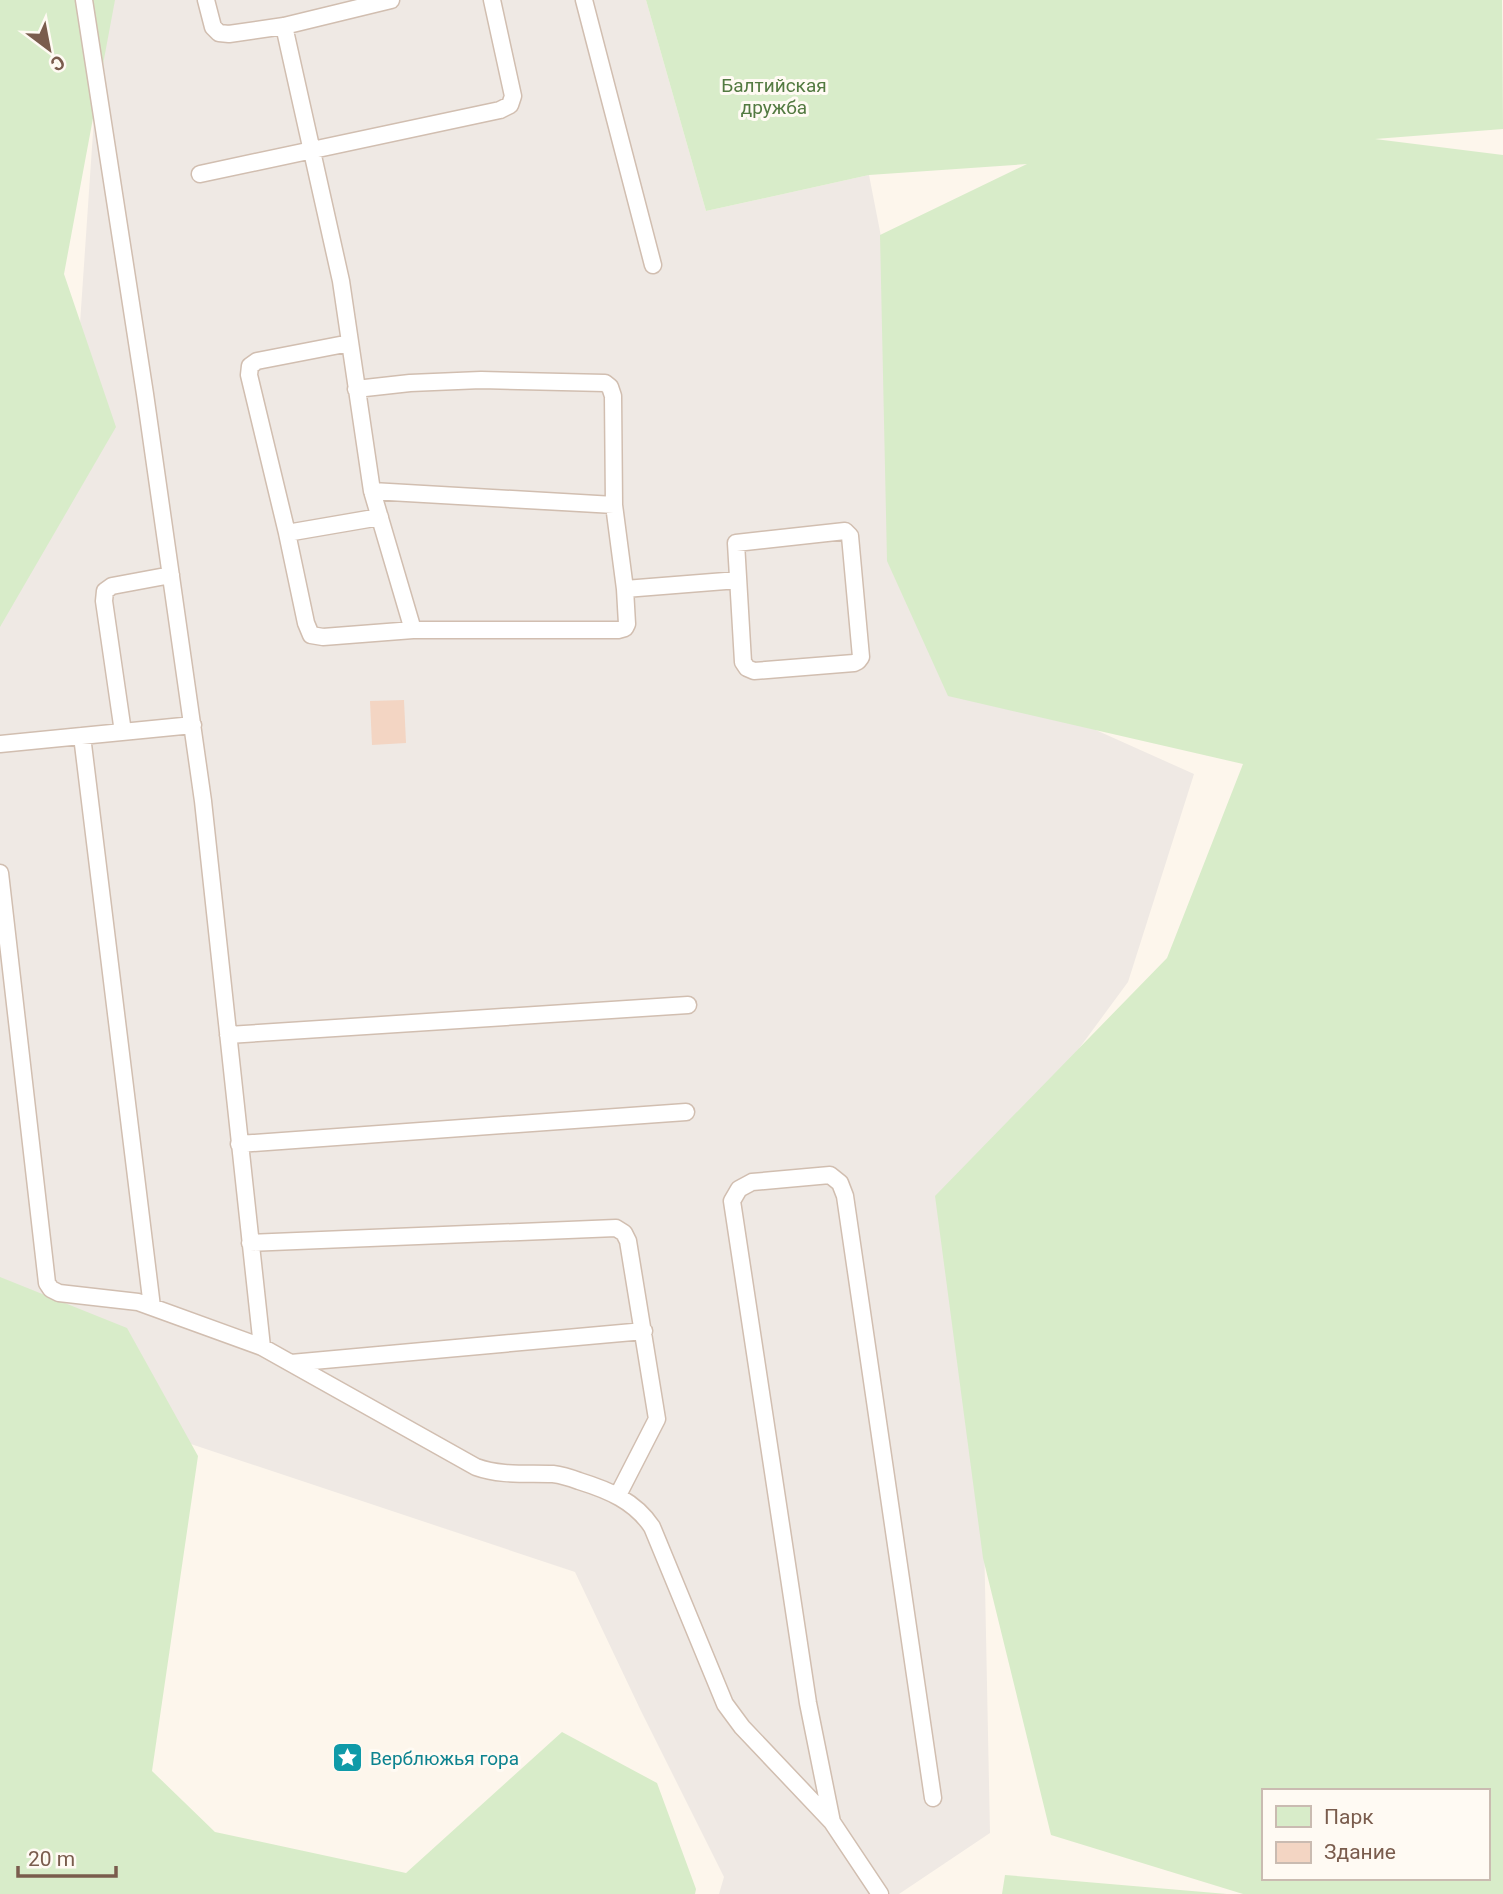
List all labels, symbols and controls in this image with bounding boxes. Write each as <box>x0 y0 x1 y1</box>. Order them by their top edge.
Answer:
north arrow <box>14 14 84 84</box>
text: С <box>46 50 69 76</box>
park label: Балтийская дружба <box>721 74 827 119</box>
place icon: Верблюжья гора <box>330 1741 364 1775</box>
place label: Верблюжья гора <box>370 1747 519 1770</box>
legend <box>1262 1789 1489 1880</box>
text: Парк <box>1324 1805 1374 1829</box>
scale bar <box>18 1834 116 1878</box>
text: Здание <box>1324 1840 1396 1864</box>
text: 20 m <box>28 1847 75 1871</box>

